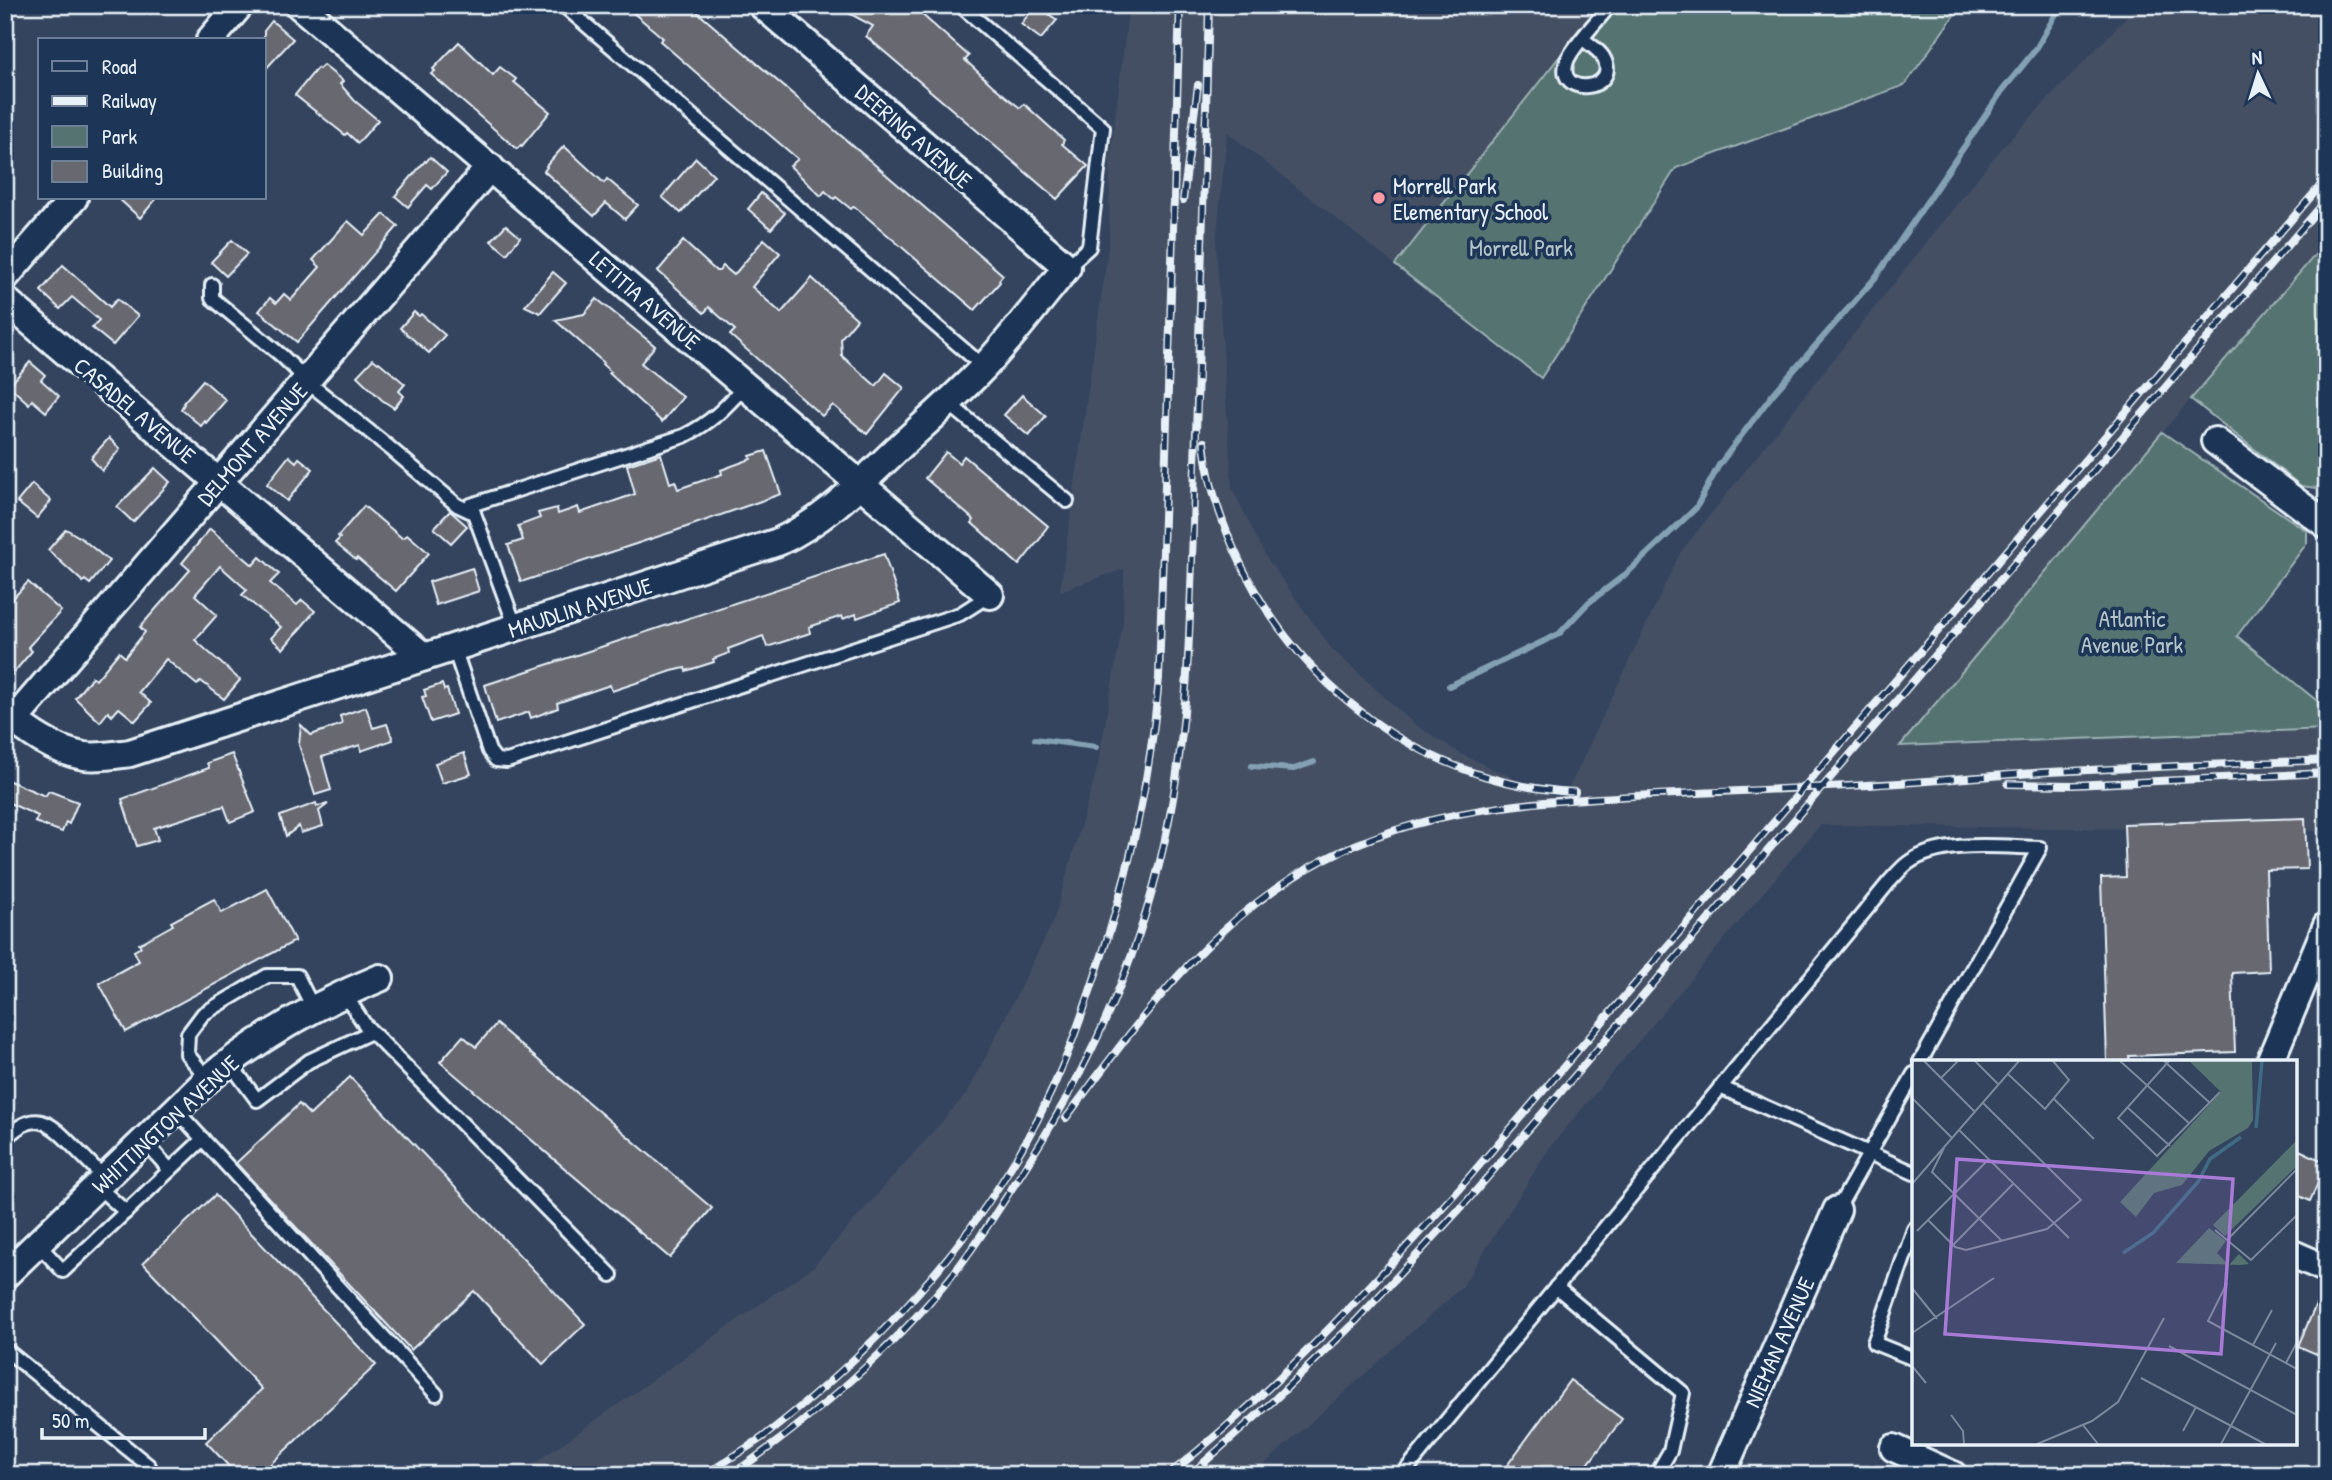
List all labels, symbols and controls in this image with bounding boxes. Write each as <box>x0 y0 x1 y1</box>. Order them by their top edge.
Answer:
legend <box>38 38 266 200</box>
north arrow <box>2224 38 2294 108</box>
text: N <box>2251 44 2263 70</box>
text: Road <box>102 52 136 81</box>
street label: DEERING AVENUE <box>849 77 979 195</box>
text: Railway <box>102 86 157 115</box>
text: Park <box>102 122 137 151</box>
text: Building <box>102 156 163 185</box>
place label: Morrell Park Elementary School <box>1393 170 1549 227</box>
marker: Morrell Park Elementary School <box>1371 190 1387 206</box>
park label: Morrell Park <box>1469 232 1573 263</box>
street label: LETITIA AVENUE <box>583 243 707 357</box>
street label: CASADEL AVENUE <box>68 350 202 470</box>
street label: DELMONT AVENUE <box>190 376 314 512</box>
street label: MAUDLIN AVENUE <box>504 569 656 645</box>
park label: Atlantic Avenue Park <box>2081 603 2183 660</box>
street label: WHITTINGTON AVENUE <box>85 1048 245 1200</box>
inset map <box>1912 1060 2297 1445</box>
street label: NIEMAN AVENUE <box>1736 1272 1822 1412</box>
scale bar <box>42 1396 205 1440</box>
text: 50 m <box>52 1406 89 1435</box>

